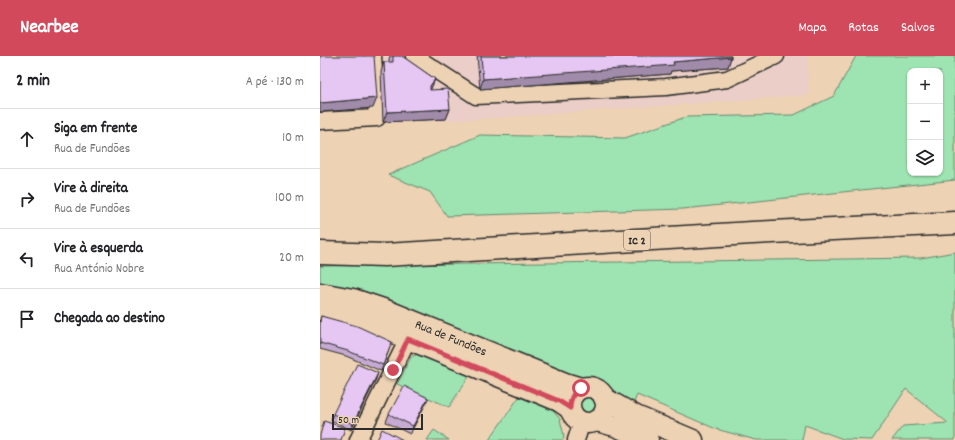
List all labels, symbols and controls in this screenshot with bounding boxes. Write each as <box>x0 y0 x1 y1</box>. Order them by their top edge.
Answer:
text: Nearbee <box>20 15 79 42</box>
text: Mapa <box>798 18 826 38</box>
text: Rotas <box>848 18 879 38</box>
text: Salvos <box>901 18 935 38</box>
map controls <box>907 68 943 176</box>
button: + <box>907 68 943 104</box>
text: 2 min <box>16 70 50 94</box>
text: A pé · 130 m <box>246 73 304 92</box>
button: − <box>907 104 943 140</box>
text: Siga em frente <box>54 118 137 140</box>
icon: ahead <box>16 128 38 150</box>
text: 10 m <box>282 129 304 148</box>
text: Rua de Fundões <box>54 140 130 159</box>
button: layers <box>907 140 943 176</box>
text: Vire à direita <box>54 178 128 200</box>
icon: right <box>16 188 38 210</box>
text: 100 m <box>275 189 304 208</box>
text: Rua de Fundões <box>54 200 130 219</box>
road number: IC 2 <box>624 230 650 250</box>
text: Vire à esquerda <box>54 238 143 260</box>
icon: left <box>16 248 38 270</box>
text: 20 m <box>279 249 304 268</box>
text: Rua António Nobre <box>54 260 144 279</box>
icon: arrive <box>16 308 38 330</box>
text: Chegada ao destino <box>54 308 165 330</box>
street label: Rua de Fundões <box>412 316 489 362</box>
route end <box>384 361 402 379</box>
route start <box>572 379 590 397</box>
scale bar <box>332 412 423 431</box>
text: 50 m <box>338 413 359 429</box>

